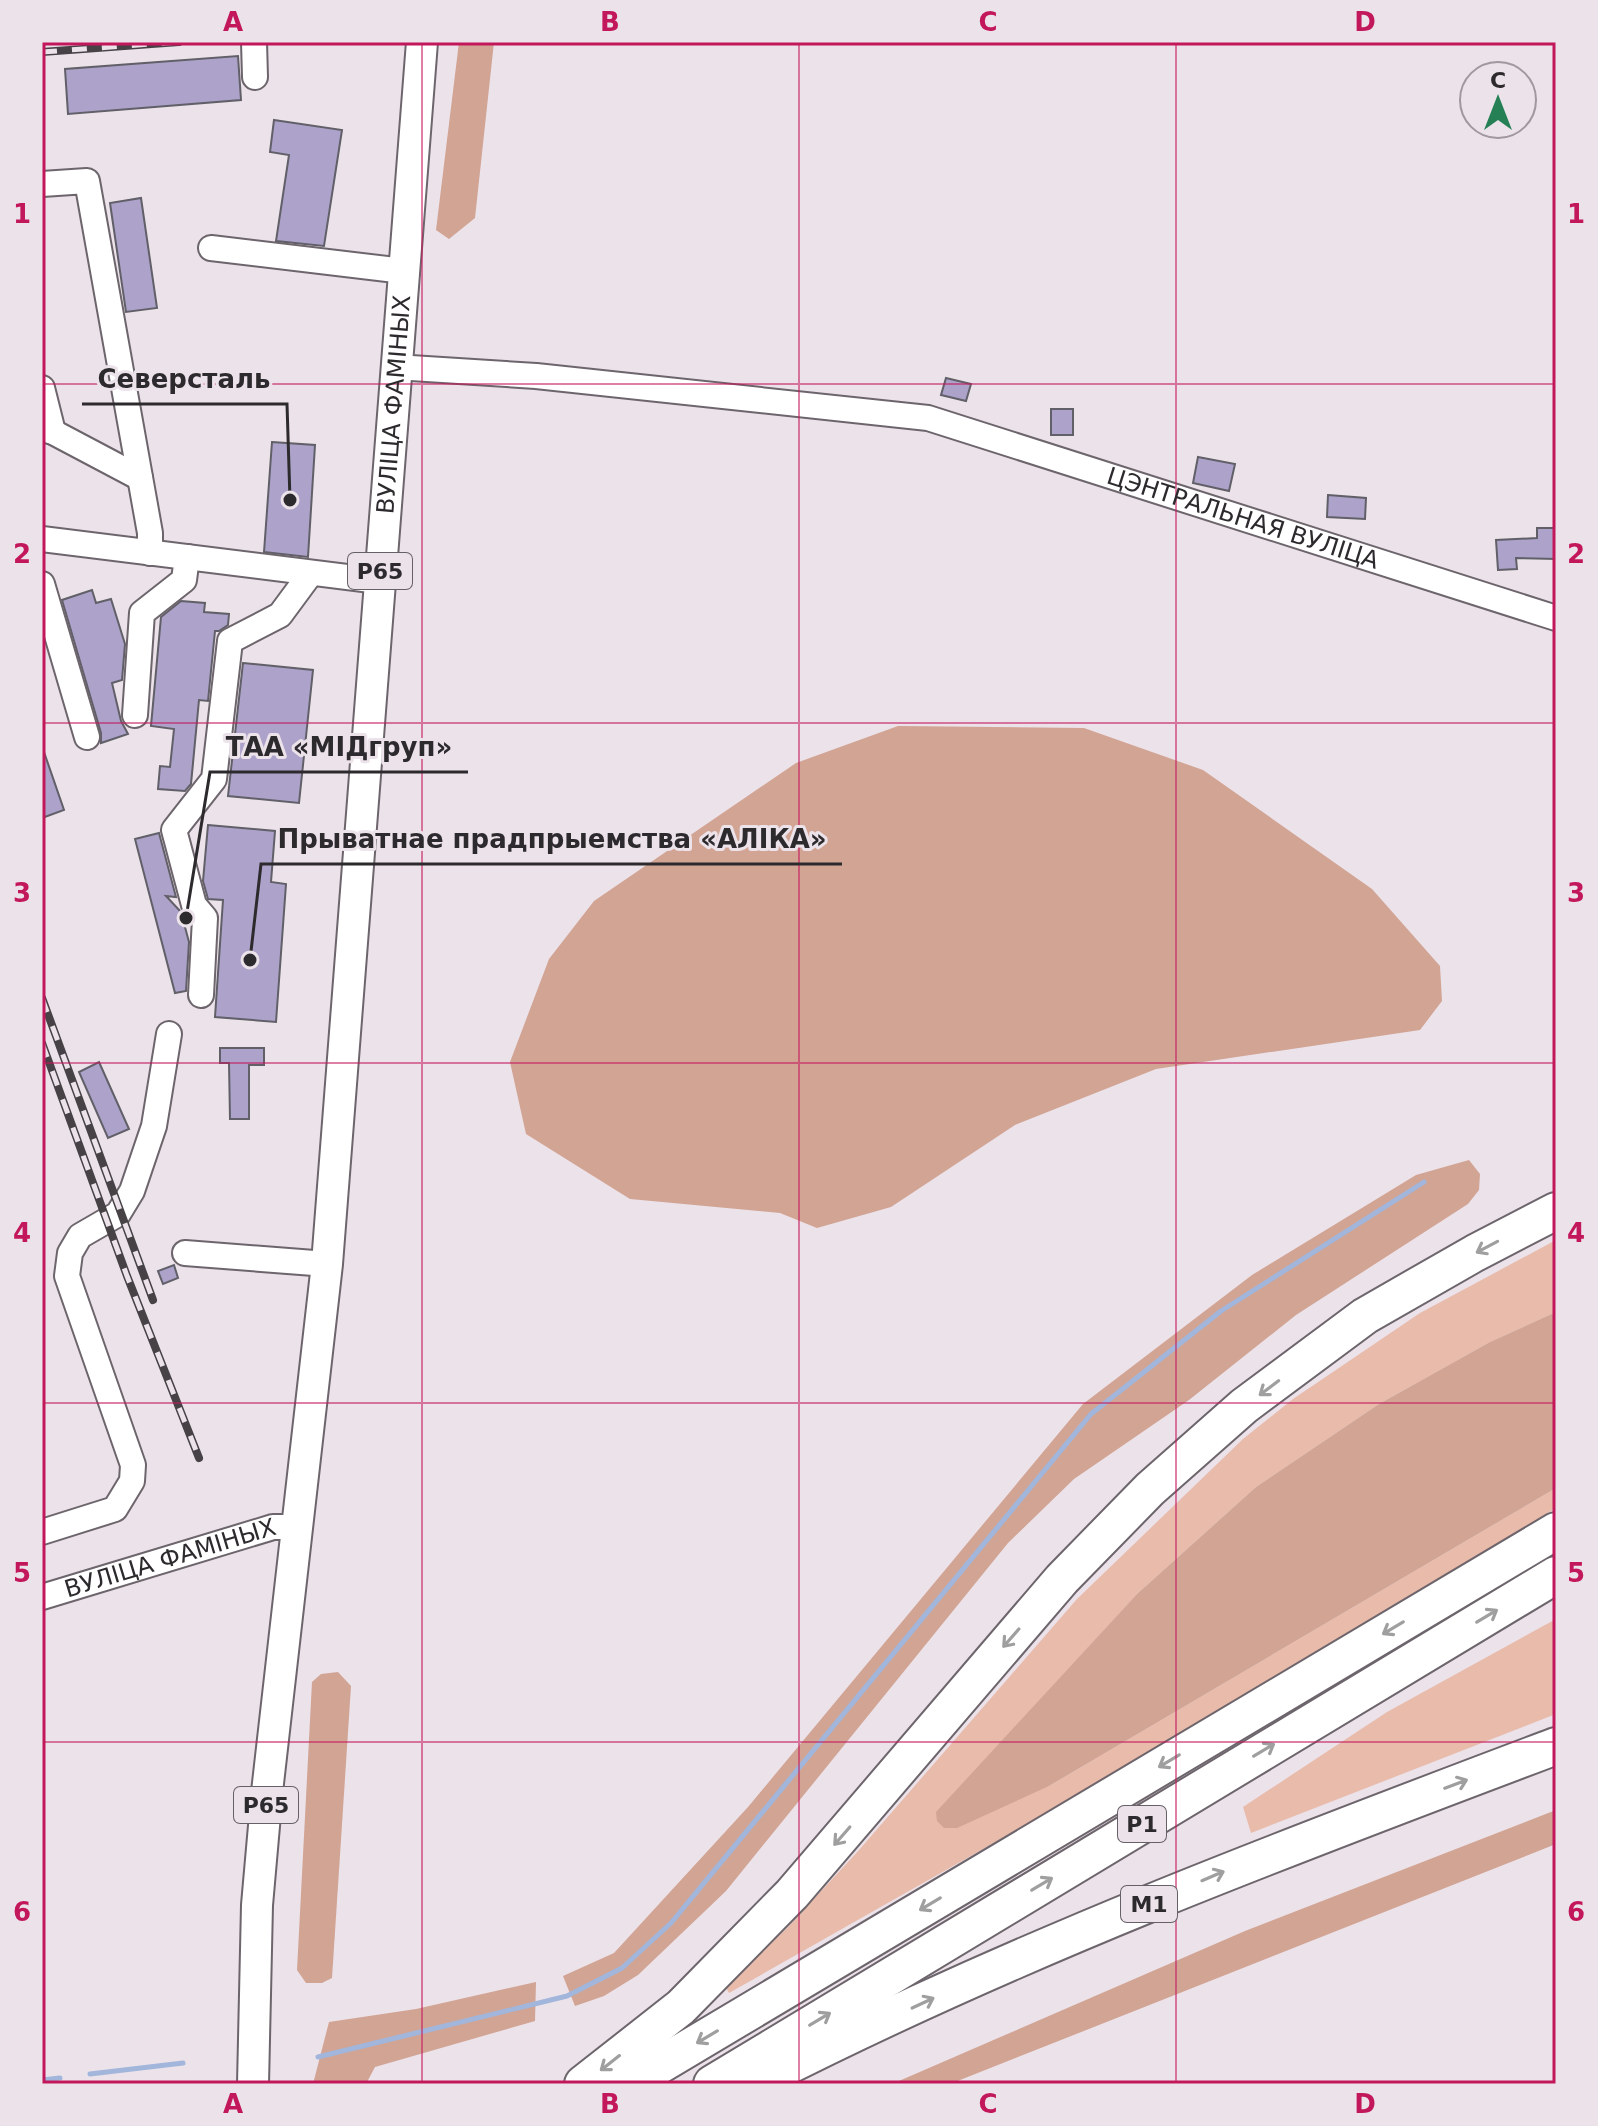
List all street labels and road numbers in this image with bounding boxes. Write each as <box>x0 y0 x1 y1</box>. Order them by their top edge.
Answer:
street label: ВУЛІЦА ФАМІНЫХ <box>371 294 416 515</box>
street label: ЦЭНТРАЛЬНАЯ ВУЛІЦА <box>1104 462 1383 575</box>
road number: Р65 <box>348 553 412 589</box>
street label: ВУЛІЦА ФАМІНЫХ <box>61 1513 279 1603</box>
road number: Р65 <box>234 1787 298 1823</box>
road number: Р1 <box>1118 1806 1166 1842</box>
road number: М1 <box>1121 1886 1177 1922</box>

